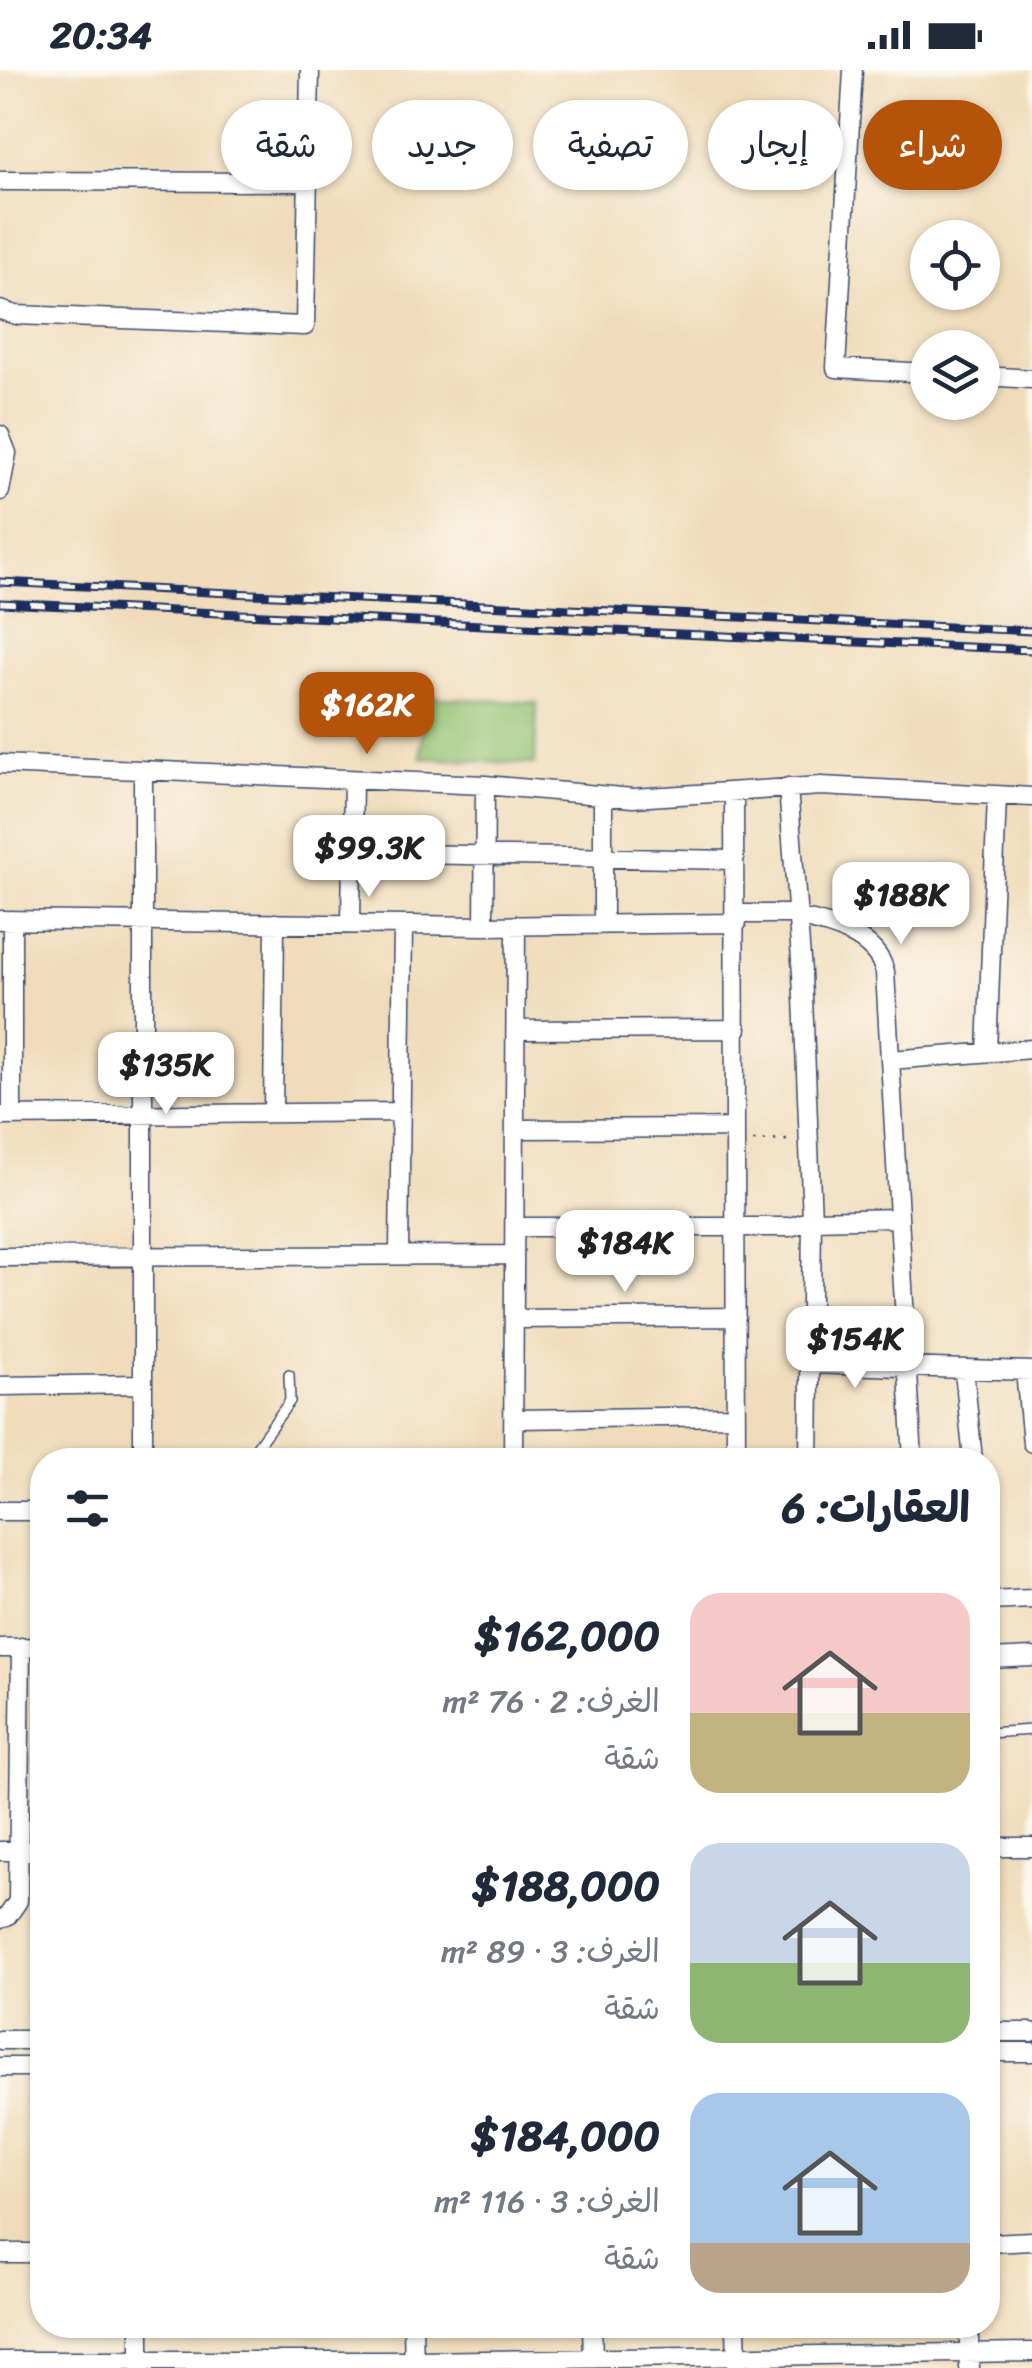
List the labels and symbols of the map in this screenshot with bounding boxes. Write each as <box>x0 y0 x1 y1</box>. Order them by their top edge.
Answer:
pin: $162K <box>297 672 437 757</box>
pin: $99.3K <box>288 815 450 900</box>
pin: $188K <box>831 862 971 947</box>
pin: $135K <box>96 1032 236 1117</box>
pin: $184K <box>555 1210 695 1295</box>
pin: $154K <box>785 1306 925 1391</box>

